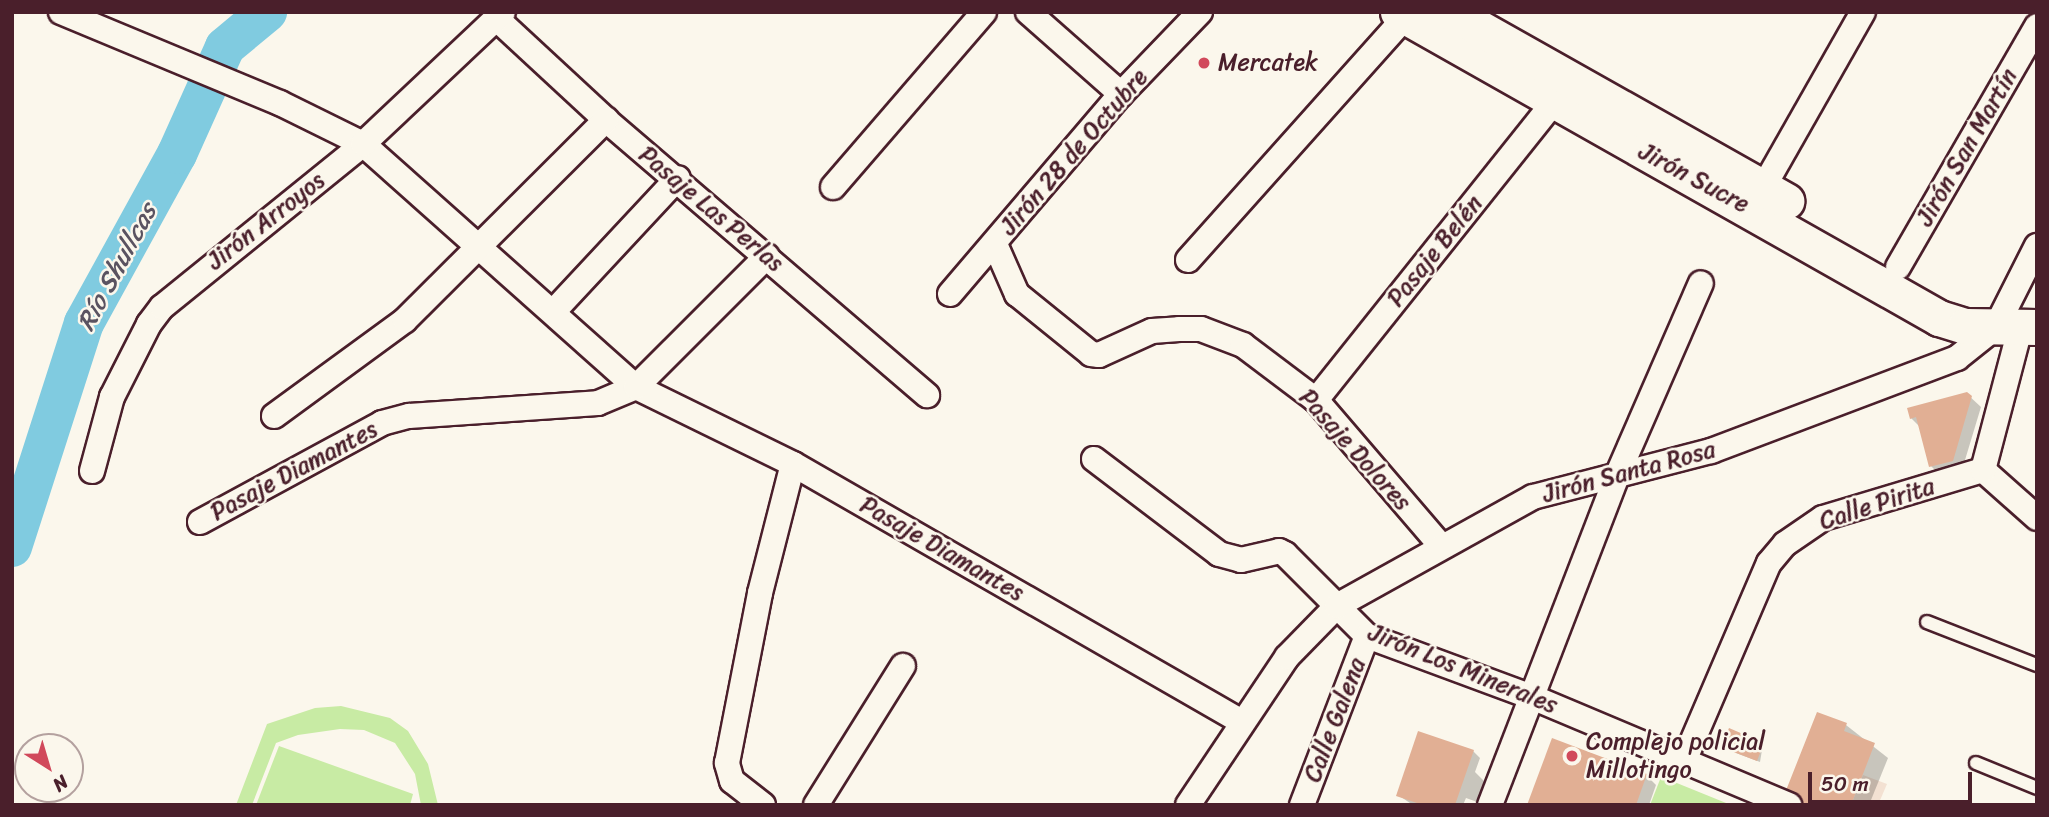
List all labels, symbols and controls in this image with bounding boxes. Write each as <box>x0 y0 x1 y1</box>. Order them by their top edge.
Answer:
place label: Mercatek <box>1218 49 1318 77</box>
marker: Mercatek <box>1196 55 1212 71</box>
street label: Jirón 28 de Octubre <box>994 63 1154 241</box>
street label: Jirón San Martín <box>1910 63 2024 231</box>
street label: Jirón Sucre <box>1634 137 1754 219</box>
street label: Pasaje Las Perlas <box>632 140 790 278</box>
street label: Jirón Arroyos <box>201 166 331 276</box>
street label: Pasaje Belén <box>1381 190 1489 312</box>
water label: Río Shullcas <box>70 198 164 336</box>
street label: Pasaje Dolores <box>1293 384 1417 516</box>
street label: Pasaje Diamantes <box>206 415 382 527</box>
street label: Jirón Santa Rosa <box>1539 435 1719 509</box>
street label: Calle Pirita <box>1816 472 1938 536</box>
street label: Pasaje Diamantes <box>855 490 1029 608</box>
street label: Jirón Los Minerales <box>1363 618 1563 720</box>
street label: Calle Galena <box>1298 654 1372 786</box>
place label: Complejo policial Millotingo <box>1586 728 1765 784</box>
north arrow <box>14 733 84 803</box>
marker: Complejo policial Millotingo <box>1564 748 1580 764</box>
scale bar <box>1811 758 1976 802</box>
text: 50 m <box>1821 765 1869 803</box>
text: N <box>46 766 76 801</box>

